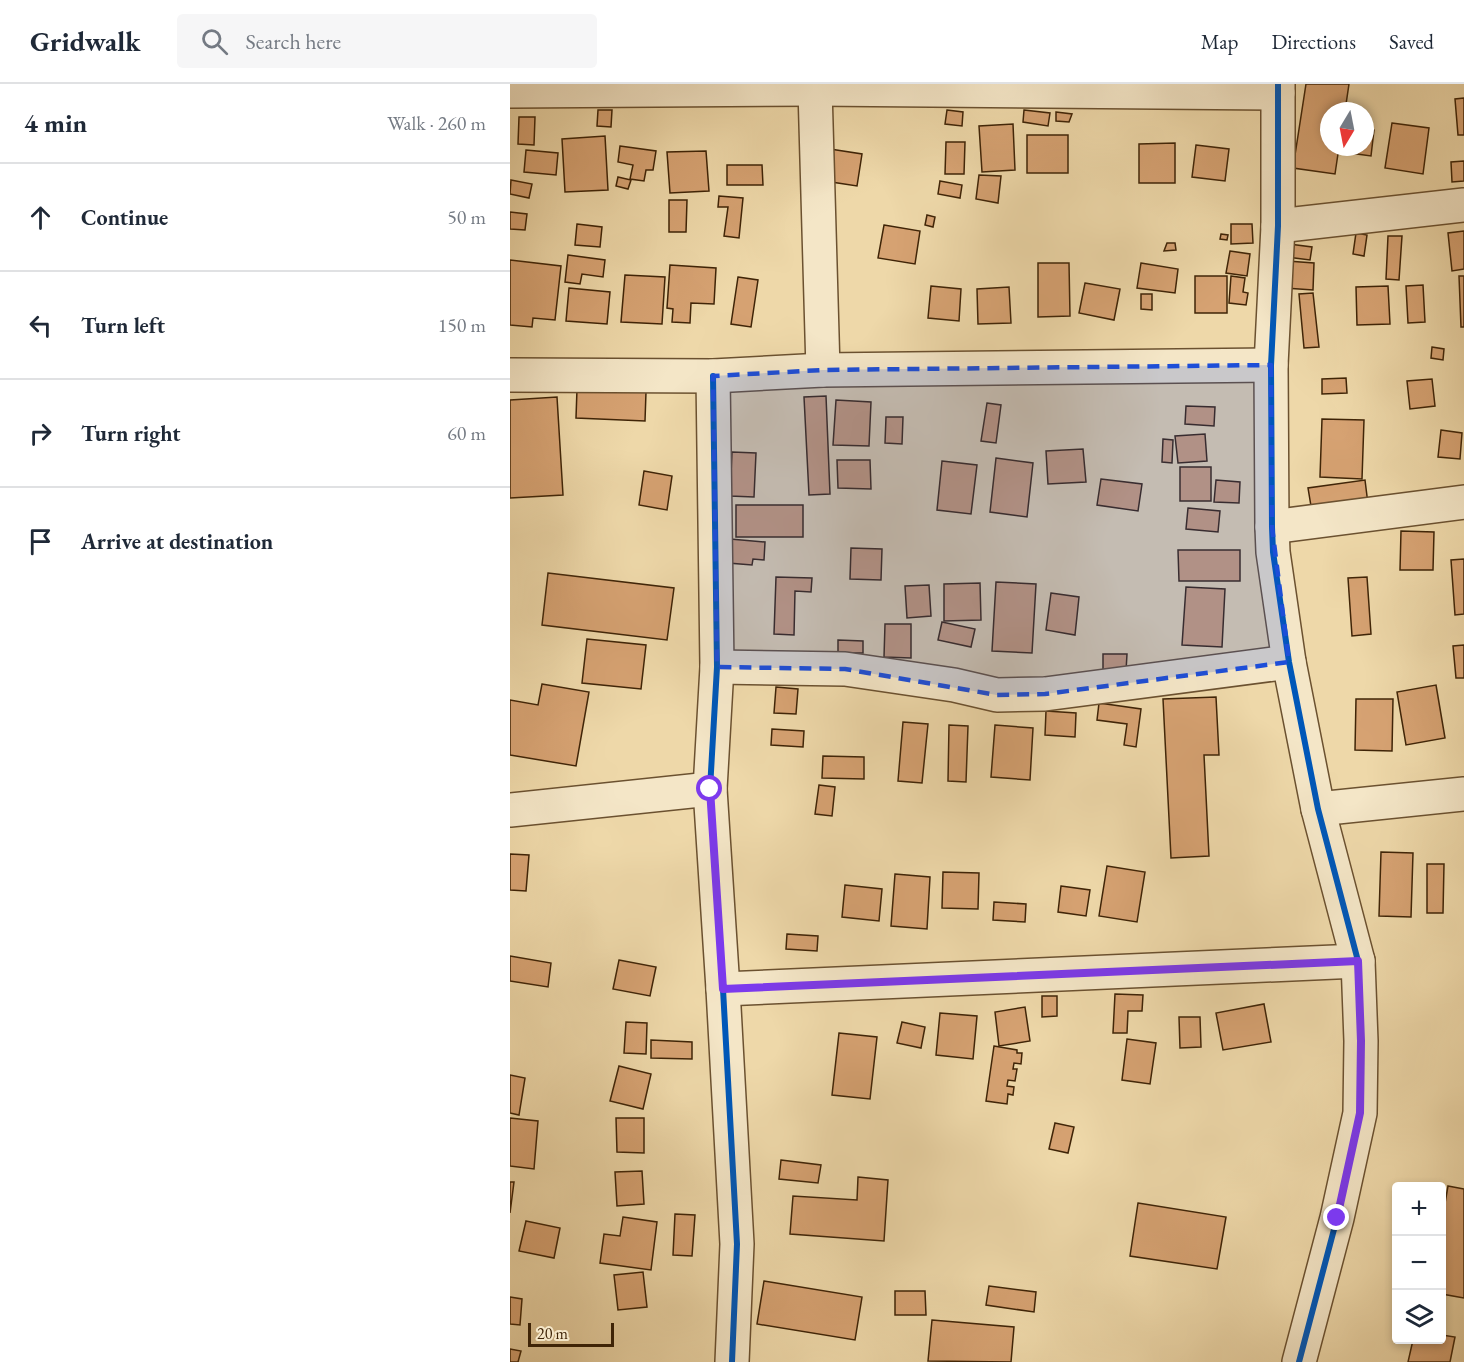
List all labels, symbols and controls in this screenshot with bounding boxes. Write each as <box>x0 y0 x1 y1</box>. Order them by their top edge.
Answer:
search box <box>177 14 597 68</box>
text: Gridwalk <box>30 23 141 59</box>
icon: search <box>198 25 231 58</box>
text: Search here <box>246 27 341 56</box>
text: Map <box>1201 28 1238 55</box>
text: Directions <box>1271 28 1356 55</box>
text: Saved <box>1389 28 1434 55</box>
north arrow <box>1320 102 1374 156</box>
text: 4 min <box>24 106 87 140</box>
text: Walk · 260 m <box>387 110 486 136</box>
icon: ahead <box>24 201 57 234</box>
text: Continue <box>81 203 168 232</box>
text: 50 m <box>447 204 486 230</box>
icon: left <box>24 309 57 342</box>
text: Turn left <box>81 311 165 340</box>
text: 150 m <box>438 312 486 338</box>
icon: right <box>24 417 57 450</box>
text: Turn right <box>81 419 180 448</box>
text: 60 m <box>447 420 486 446</box>
icon: arrive <box>24 525 57 558</box>
text: Arrive at destination <box>81 527 273 556</box>
route start <box>696 775 722 801</box>
map controls <box>1392 1182 1446 1344</box>
button: + <box>1392 1182 1446 1236</box>
route end <box>1323 1204 1349 1230</box>
button: − <box>1392 1236 1446 1290</box>
button: layers <box>1392 1290 1446 1344</box>
scale bar <box>528 1320 614 1348</box>
text: 20 m <box>537 1323 568 1344</box>

